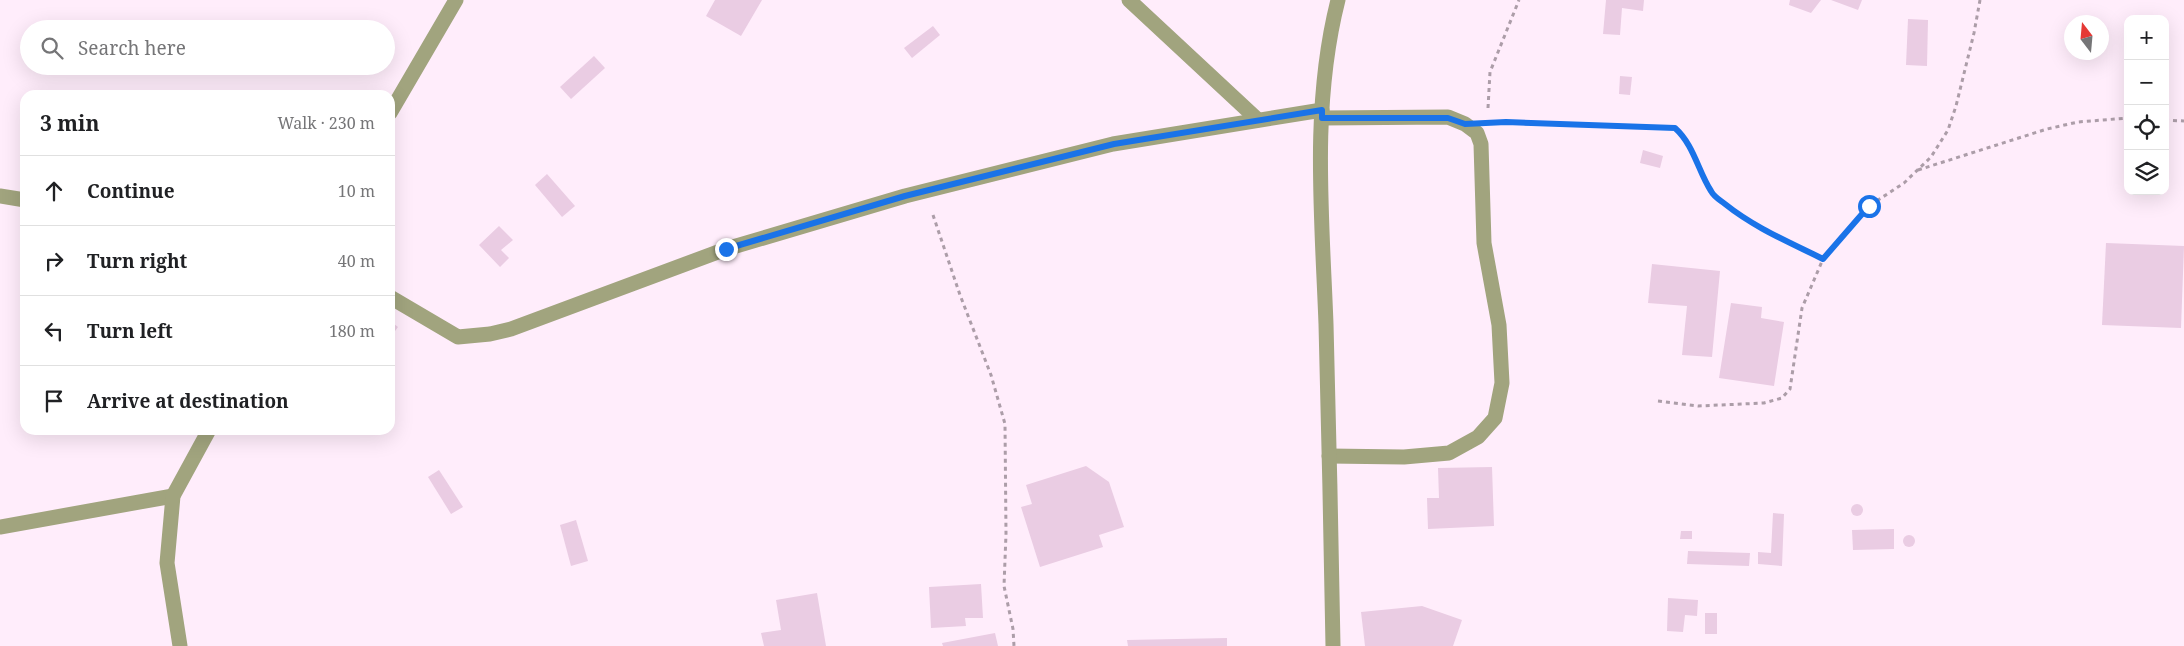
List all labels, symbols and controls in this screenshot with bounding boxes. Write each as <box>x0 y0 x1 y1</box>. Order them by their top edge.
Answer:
north arrow <box>2064 15 2109 60</box>
map controls <box>2124 15 2169 195</box>
button: + <box>2124 15 2169 60</box>
search box <box>20 20 395 75</box>
icon: search <box>38 34 66 62</box>
text: Search here <box>78 35 186 61</box>
button: − <box>2124 60 2169 105</box>
button: locate <box>2124 105 2169 150</box>
text: 3 min <box>40 109 99 137</box>
text: Walk · 230 m <box>278 112 375 134</box>
button: layers <box>2124 150 2169 195</box>
icon: ahead <box>40 177 68 205</box>
text: Continue <box>87 178 175 204</box>
text: 10 m <box>338 180 375 202</box>
route start <box>1858 195 1881 218</box>
route end <box>715 238 738 261</box>
icon: right <box>40 247 68 275</box>
text: Turn right <box>87 248 187 274</box>
text: 40 m <box>338 250 375 272</box>
icon: left <box>40 317 68 345</box>
text: Turn left <box>87 318 173 344</box>
text: 180 m <box>329 320 375 342</box>
icon: arrive <box>40 387 68 415</box>
text: Arrive at destination <box>87 388 289 414</box>

